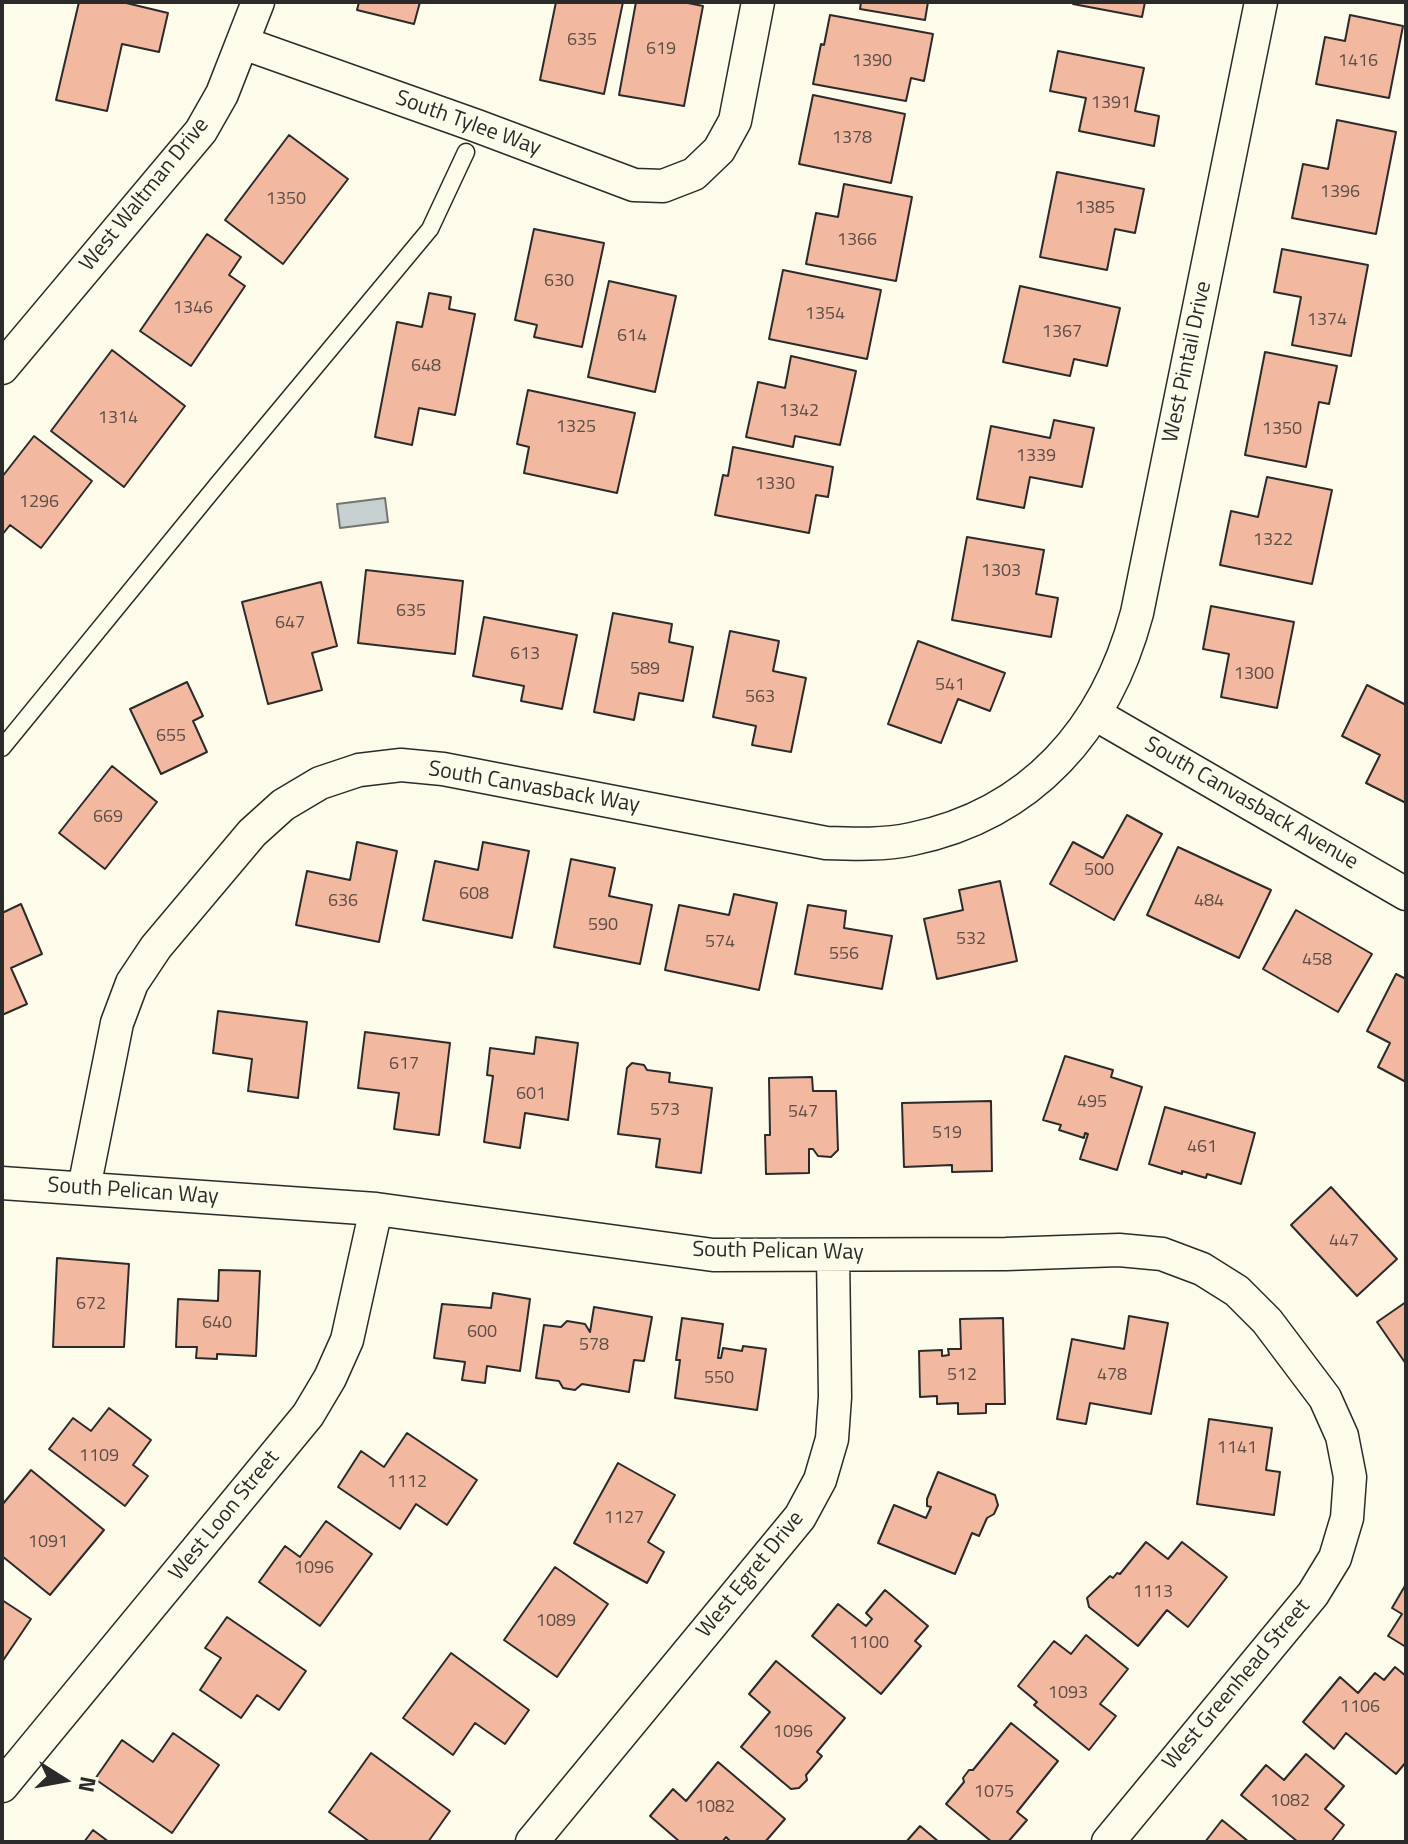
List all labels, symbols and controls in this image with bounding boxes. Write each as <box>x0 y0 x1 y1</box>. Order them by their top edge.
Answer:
house number: 635 <box>567 30 597 52</box>
house number: 619 <box>646 39 676 61</box>
house number: 1390 <box>852 51 892 73</box>
house number: 1416 <box>1338 51 1378 73</box>
street label: South Tylee Way <box>392 85 544 163</box>
house number: 1391 <box>1091 93 1131 115</box>
street label: West Waltman Drive <box>75 113 215 277</box>
house number: 1378 <box>832 128 872 150</box>
house number: 1396 <box>1320 182 1360 204</box>
house number: 1350 <box>266 189 306 211</box>
house number: 1385 <box>1075 198 1115 220</box>
house number: 1366 <box>837 230 877 252</box>
house number: 630 <box>544 271 574 293</box>
street label: West Pintail Drive <box>1158 279 1218 445</box>
house number: 1346 <box>173 298 213 320</box>
house number: 1354 <box>805 304 845 326</box>
house number: 1374 <box>1307 310 1347 332</box>
house number: 1367 <box>1042 322 1082 344</box>
house number: 614 <box>617 326 647 348</box>
house number: 648 <box>411 356 441 378</box>
house number: 1342 <box>779 401 819 423</box>
house number: 1314 <box>98 408 138 430</box>
house number: 1325 <box>556 417 596 439</box>
house number: 1350 <box>1262 419 1302 441</box>
house number: 1339 <box>1016 446 1056 468</box>
house number: 1330 <box>755 474 795 496</box>
house number: 1296 <box>19 492 59 514</box>
house number: 1322 <box>1253 530 1293 552</box>
house number: 1303 <box>981 561 1021 583</box>
house number: 635 <box>396 601 426 623</box>
house number: 647 <box>275 613 305 635</box>
house number: 613 <box>510 644 540 666</box>
house number: 589 <box>630 659 660 681</box>
house number: 1300 <box>1234 664 1274 686</box>
house number: 541 <box>935 675 965 697</box>
house number: 563 <box>745 687 775 709</box>
house number: 655 <box>156 726 186 748</box>
street label: South Canvasback Avenue <box>1139 732 1363 876</box>
street label: South Canvasback Way <box>426 756 642 820</box>
house number: 669 <box>93 807 123 829</box>
house number: 500 <box>1084 860 1114 882</box>
house number: 608 <box>459 884 489 906</box>
house number: 636 <box>328 891 358 913</box>
house number: 484 <box>1194 891 1224 913</box>
house number: 590 <box>588 915 618 937</box>
house number: 532 <box>956 929 986 951</box>
house number: 574 <box>705 932 735 954</box>
house number: 556 <box>829 944 859 966</box>
house number: 458 <box>1302 950 1332 972</box>
house number: 617 <box>389 1054 419 1076</box>
house number: 601 <box>516 1084 546 1106</box>
house number: 495 <box>1077 1092 1107 1114</box>
house number: 573 <box>650 1100 680 1122</box>
house number: 547 <box>788 1102 818 1124</box>
house number: 519 <box>932 1123 962 1145</box>
house number: 461 <box>1187 1137 1217 1159</box>
street label: South Pelican Way <box>47 1173 219 1211</box>
house number: 447 <box>1329 1231 1359 1253</box>
street label: South Pelican Way <box>692 1237 864 1267</box>
house number: 672 <box>76 1294 106 1316</box>
house number: 640 <box>202 1313 232 1335</box>
house number: 600 <box>467 1322 497 1344</box>
house number: 578 <box>579 1335 609 1357</box>
house number: 512 <box>947 1365 977 1387</box>
house number: 478 <box>1097 1365 1127 1387</box>
house number: 550 <box>704 1368 734 1390</box>
house number: 1141 <box>1217 1438 1257 1460</box>
house number: 1109 <box>79 1446 119 1468</box>
street label: West Loon Street <box>164 1446 286 1586</box>
house number: 1112 <box>387 1472 427 1494</box>
street label: West Egret Drive <box>692 1506 810 1644</box>
house number: 1127 <box>604 1508 644 1530</box>
house number: 1091 <box>28 1532 68 1554</box>
house number: 1096 <box>294 1558 334 1580</box>
house number: 1113 <box>1133 1582 1173 1604</box>
street label: West Greenhead Street <box>1158 1594 1316 1776</box>
house number: 1089 <box>536 1611 576 1633</box>
house number: 1100 <box>849 1633 889 1655</box>
house number: 1093 <box>1048 1683 1088 1705</box>
house number: 1106 <box>1340 1697 1380 1719</box>
house number: 1096 <box>773 1722 813 1744</box>
north arrow <box>24 1740 104 1820</box>
text: N <box>69 1774 106 1795</box>
house number: 1075 <box>974 1782 1014 1804</box>
house number: 1082 <box>1270 1791 1310 1813</box>
house number: 1082 <box>695 1797 735 1819</box>

